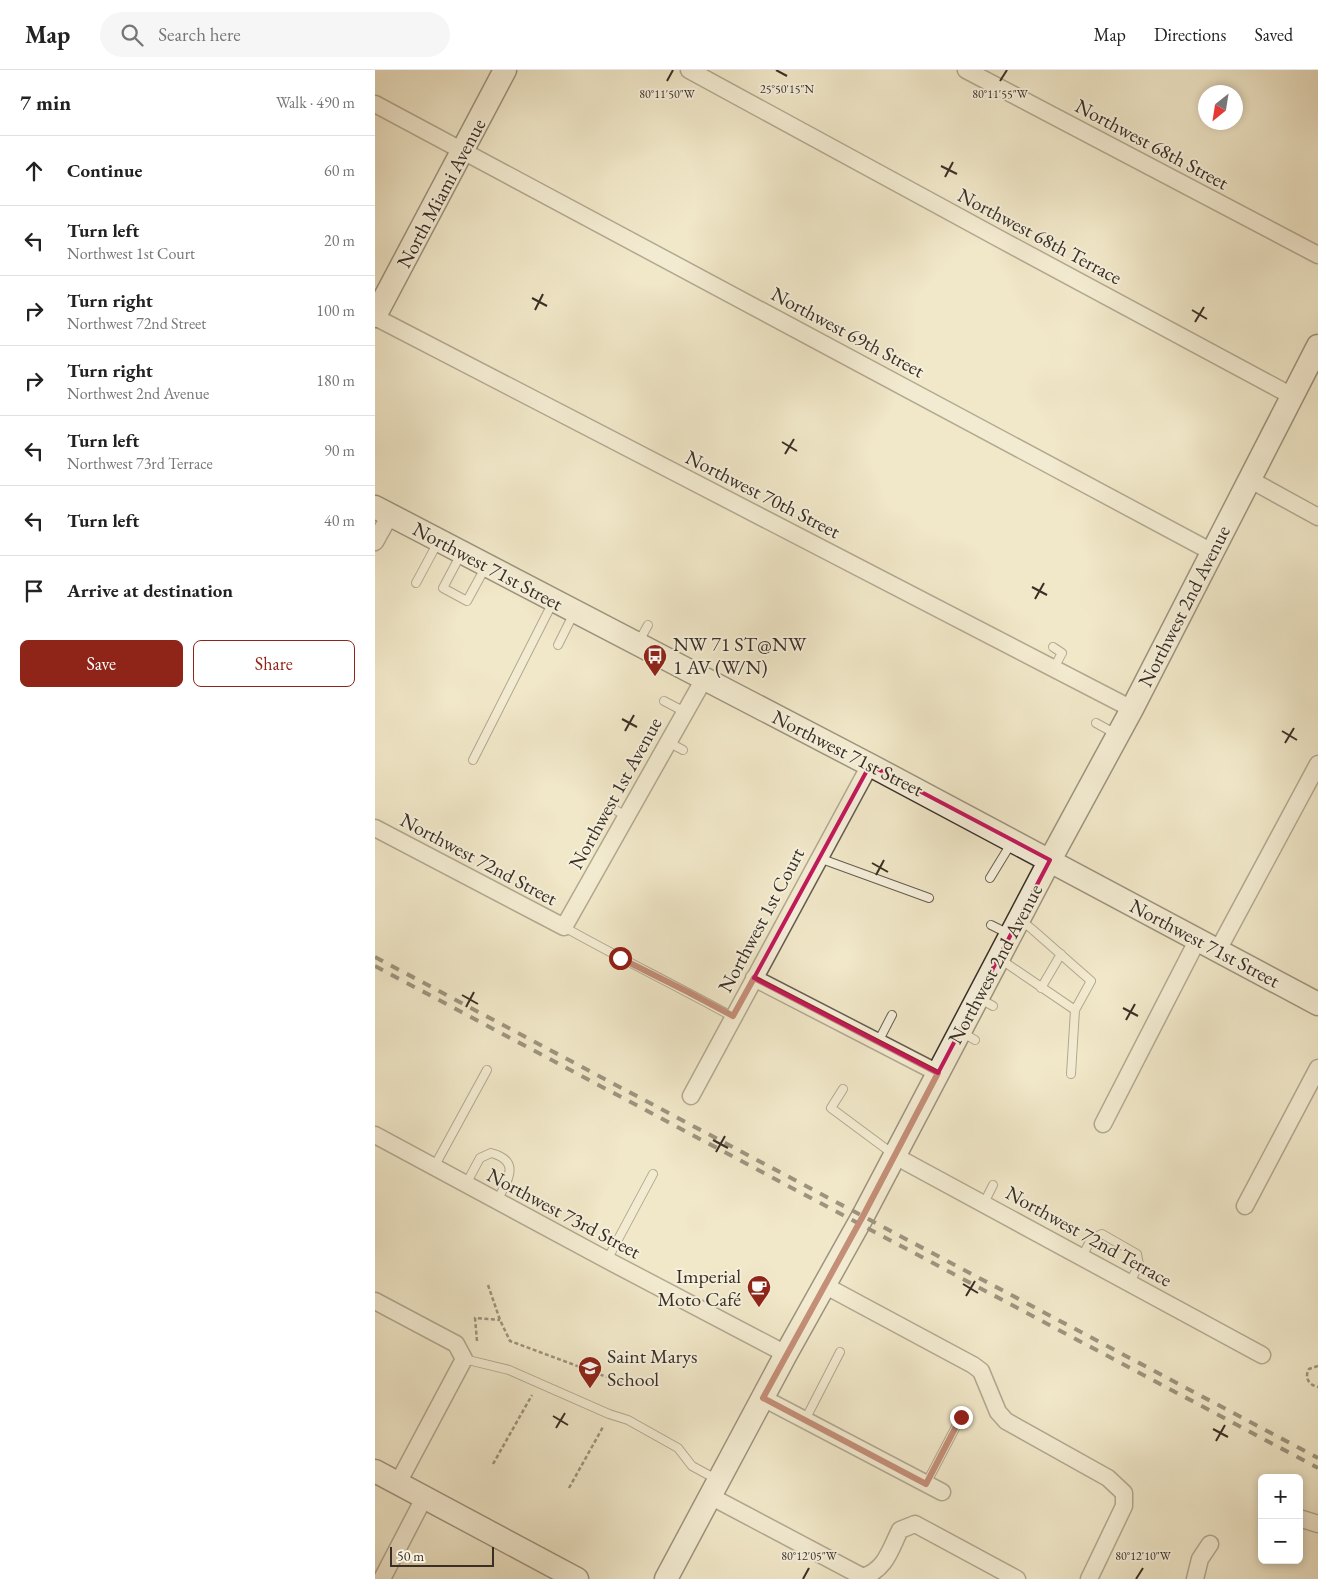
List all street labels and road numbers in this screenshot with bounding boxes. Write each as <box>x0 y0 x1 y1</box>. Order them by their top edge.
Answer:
street label: Northwest 68th Street <box>1071 93 1234 196</box>
street label: North Miami Avenue <box>391 114 491 272</box>
street label: Northwest 68th Terrace <box>954 182 1127 290</box>
street label: Northwest 69th Street <box>767 281 930 384</box>
street label: Northwest 70th Street <box>681 444 845 544</box>
street label: Northwest 71st Street <box>409 516 568 617</box>
street label: Northwest 2nd Avenue <box>1132 521 1236 691</box>
street label: Northwest 71st Street <box>768 704 929 803</box>
street label: Northwest 1st Avenue <box>562 712 668 874</box>
street label: Northwest 72nd Street <box>396 807 563 912</box>
street label: Northwest 1st Court <box>712 843 810 997</box>
street label: Northwest 2nd Avenue <box>942 879 1048 1049</box>
street label: Northwest 71st Street <box>1126 893 1285 994</box>
street label: Northwest 73rd Street <box>483 1162 646 1265</box>
street label: Northwest 72nd Terrace <box>1001 1180 1177 1293</box>

